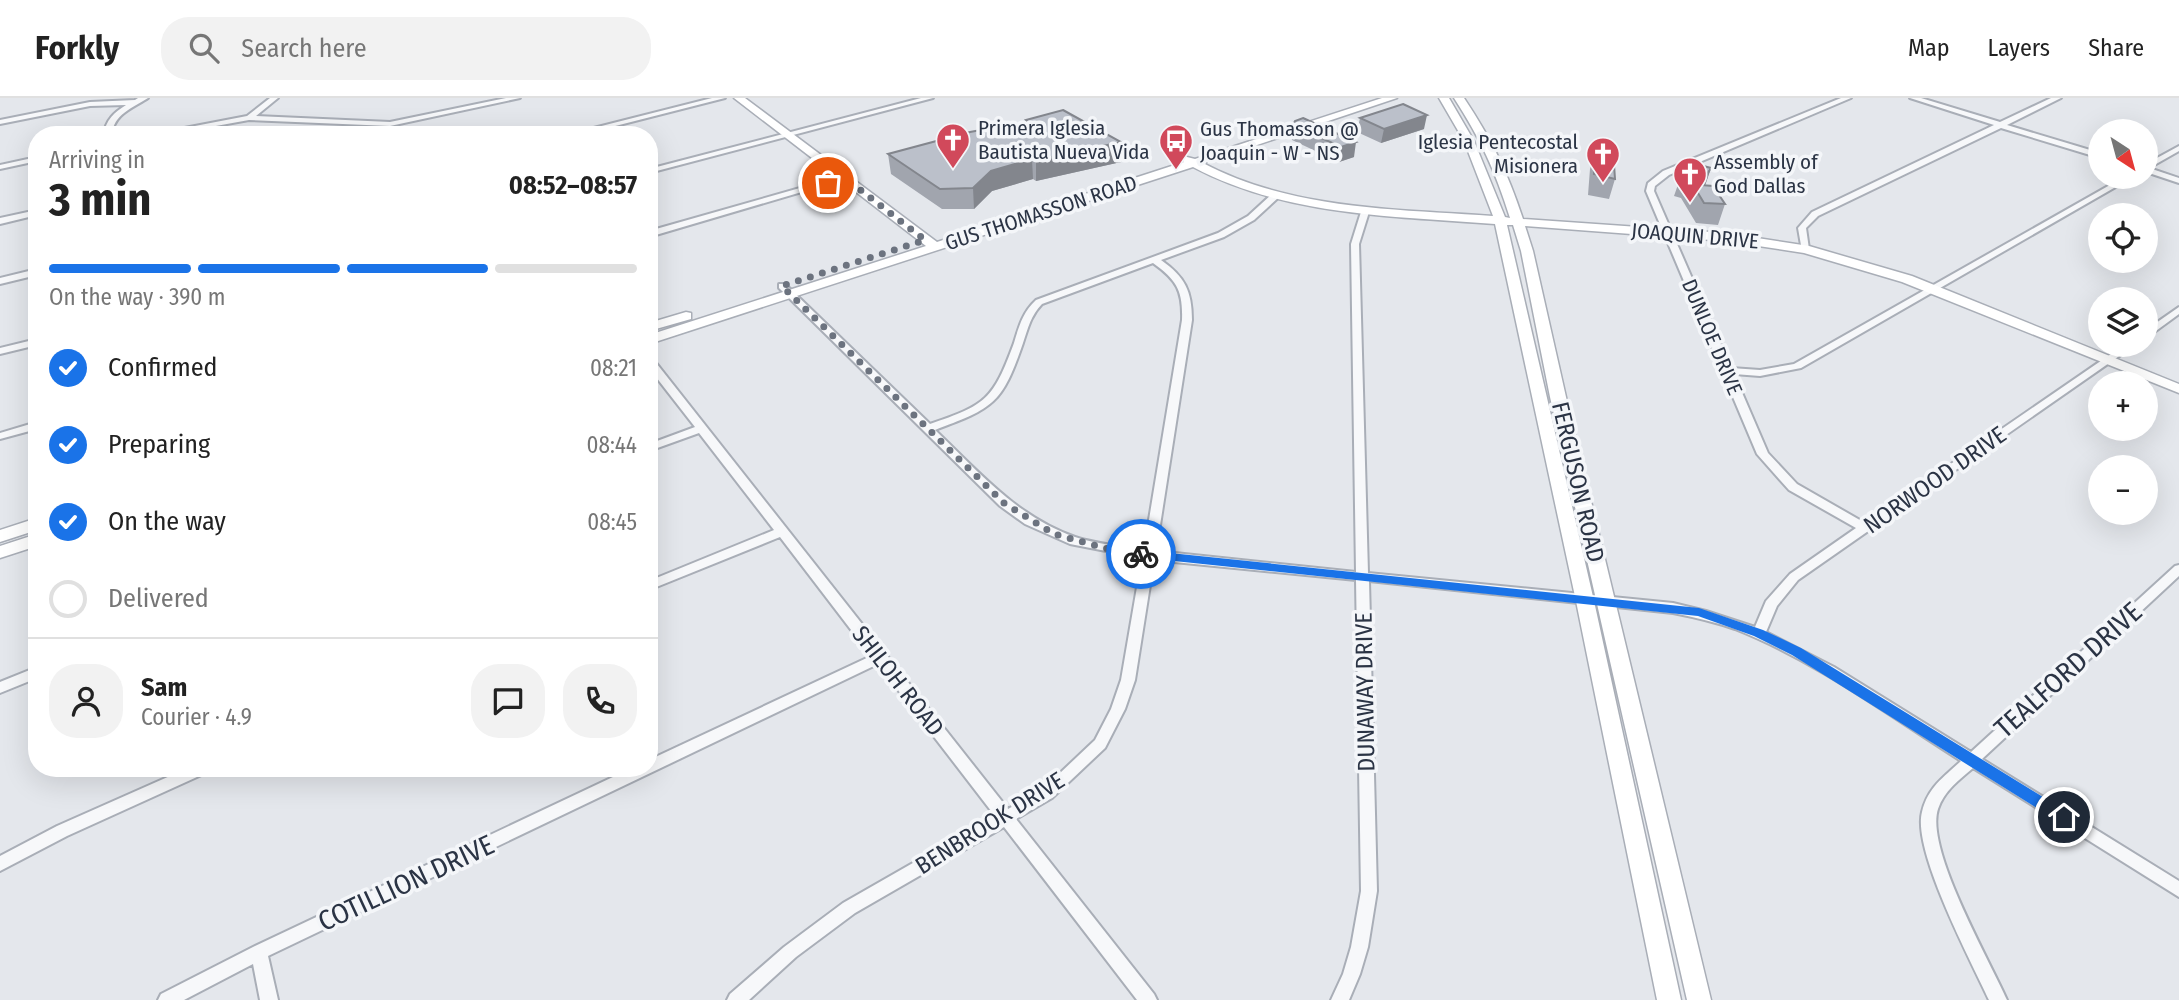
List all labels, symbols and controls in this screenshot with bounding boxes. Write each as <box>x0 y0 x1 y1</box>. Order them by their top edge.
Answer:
search box <box>161 17 651 80</box>
text: Forkly <box>35 28 119 68</box>
icon: search <box>185 29 223 67</box>
text: Search here <box>241 33 367 64</box>
text: Map <box>1908 34 1950 62</box>
text: Layers <box>1988 34 2050 62</box>
text: Share <box>2088 34 2144 62</box>
place label: Primera Iglesia Bautista Nueva Vida <box>978 115 1150 165</box>
place label: Gus Thomasson @ Joaquin - W - NS <box>1200 116 1359 166</box>
north arrow <box>2088 119 2158 189</box>
map controls <box>2088 119 2158 525</box>
church icon: Primera Iglesia Bautista Nueva Vida <box>934 121 972 170</box>
bus stop icon: Gus Thomasson @ Joaquin - W - NS <box>1157 122 1195 171</box>
place label: Iglesia Pentecostal Misionera <box>1418 129 1578 179</box>
church icon: Iglesia Pentecostal Misionera <box>1584 135 1622 184</box>
text: Arriving in <box>49 146 145 174</box>
place label: Assembly of God Dallas <box>1714 149 1819 199</box>
pin <box>798 153 858 213</box>
church icon: Assembly of God Dallas <box>1671 155 1709 204</box>
icon: bag <box>809 164 847 202</box>
text: 08:52–08:57 <box>509 170 637 201</box>
street label: GUS THOMASSON ROAD <box>942 170 1140 256</box>
text: 3 min <box>49 172 151 227</box>
button: locate <box>2088 203 2158 273</box>
street label: JOAQUIN DRIVE <box>1630 217 1760 255</box>
street label: DUNLOE DRIVE <box>1676 275 1748 399</box>
text: On the way · 390 m <box>49 283 225 311</box>
button: layers <box>2088 287 2158 357</box>
icon: check <box>49 349 87 387</box>
text: Confirmed <box>108 352 218 383</box>
text: 08:21 <box>590 354 637 382</box>
button: + <box>2088 371 2158 441</box>
street label: FERGUSON ROAD <box>1546 399 1610 565</box>
street label: NORWOOD DRIVE <box>1858 421 2012 539</box>
icon: check <box>49 426 87 464</box>
text: Preparing <box>108 429 210 460</box>
text: 08:44 <box>586 431 637 459</box>
button: − <box>2088 455 2158 525</box>
icon: check <box>49 503 87 541</box>
text: On the way <box>108 506 226 537</box>
text: 08:45 <box>587 508 637 536</box>
courier <box>1106 519 1176 589</box>
icon: bike <box>1122 535 1160 573</box>
text: Delivered <box>108 583 209 614</box>
street label: TEALFORD DRIVE <box>1987 595 2149 745</box>
street label: DUNAWAY DRIVE <box>1350 612 1380 772</box>
street label: SHILOH ROAD <box>846 620 950 742</box>
button: person <box>49 664 123 738</box>
button: chat <box>471 664 545 738</box>
button: phone <box>563 664 637 738</box>
text: Sam <box>141 672 187 703</box>
text: Courier · 4.9 <box>141 703 252 731</box>
street label: BENBROOK DRIVE <box>910 766 1070 880</box>
pin <box>2034 787 2094 847</box>
icon: home <box>2045 798 2083 836</box>
street label: COTILLION DRIVE <box>313 828 499 938</box>

